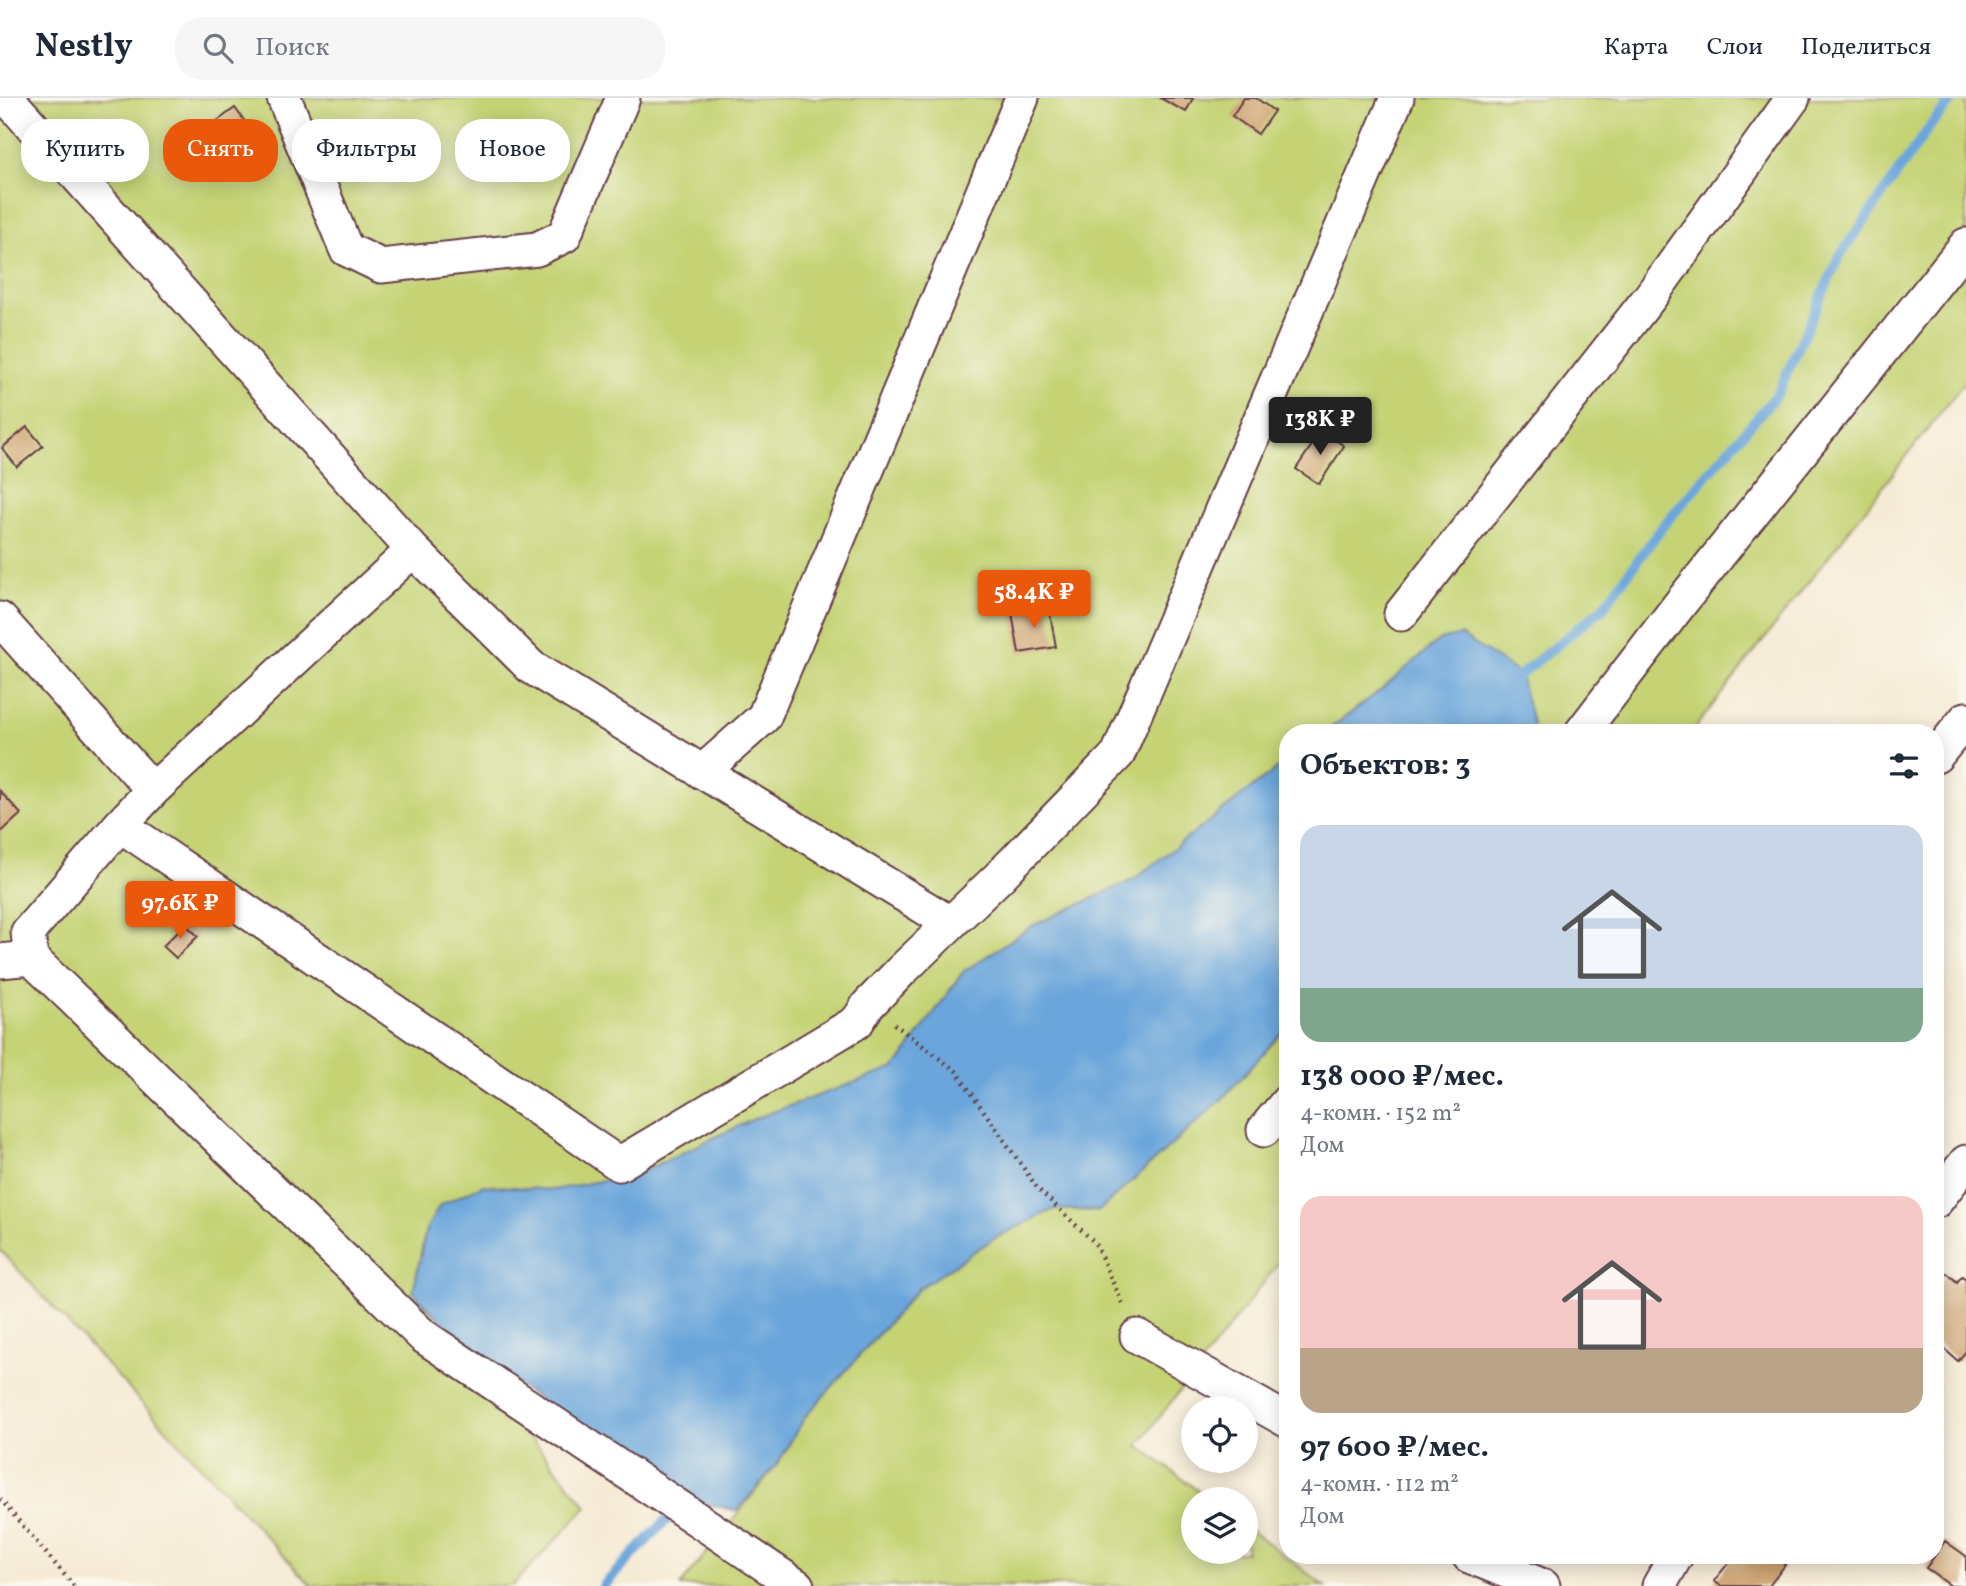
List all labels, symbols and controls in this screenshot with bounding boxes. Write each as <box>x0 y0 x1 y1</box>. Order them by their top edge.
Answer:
search box <box>175 17 665 80</box>
text: Nestly <box>35 25 133 71</box>
icon: search <box>199 29 237 67</box>
text: Поиск <box>255 30 329 66</box>
text: Карта <box>1604 31 1669 65</box>
text: Слои <box>1707 31 1763 65</box>
text: Поделиться <box>1801 31 1931 65</box>
chip: Купить <box>21 119 149 182</box>
chip: Снять <box>163 119 278 182</box>
chip: Фильтры <box>292 119 441 182</box>
chip: Новое <box>455 119 570 182</box>
pin: 138K ₽ <box>1263 398 1377 457</box>
text: 138K ₽ <box>1285 404 1355 436</box>
pin: 58.4K ₽ <box>969 570 1099 630</box>
text: 58.4K ₽ <box>994 577 1074 609</box>
text: Объектов: 3 <box>1300 745 1470 787</box>
icon: filters <box>1885 747 1923 785</box>
icon: home <box>1549 871 1675 997</box>
pin: 97.6K ₽ <box>115 882 245 941</box>
text: 97.6K ₽ <box>141 888 219 920</box>
text: 138 000 ₽/мес. <box>1300 1056 1504 1098</box>
text: 4-комн. · 152 m² <box>1300 1098 1461 1130</box>
text: Дом <box>1300 1130 1344 1162</box>
icon: home <box>1549 1242 1675 1368</box>
map controls <box>1181 1396 1258 1564</box>
button: locate <box>1181 1396 1258 1473</box>
text: 97 600 ₽/мес. <box>1300 1427 1489 1469</box>
text: 4-комн. · 112 m² <box>1300 1469 1459 1501</box>
button: layers <box>1181 1487 1258 1564</box>
text: Дом <box>1300 1501 1344 1533</box>

